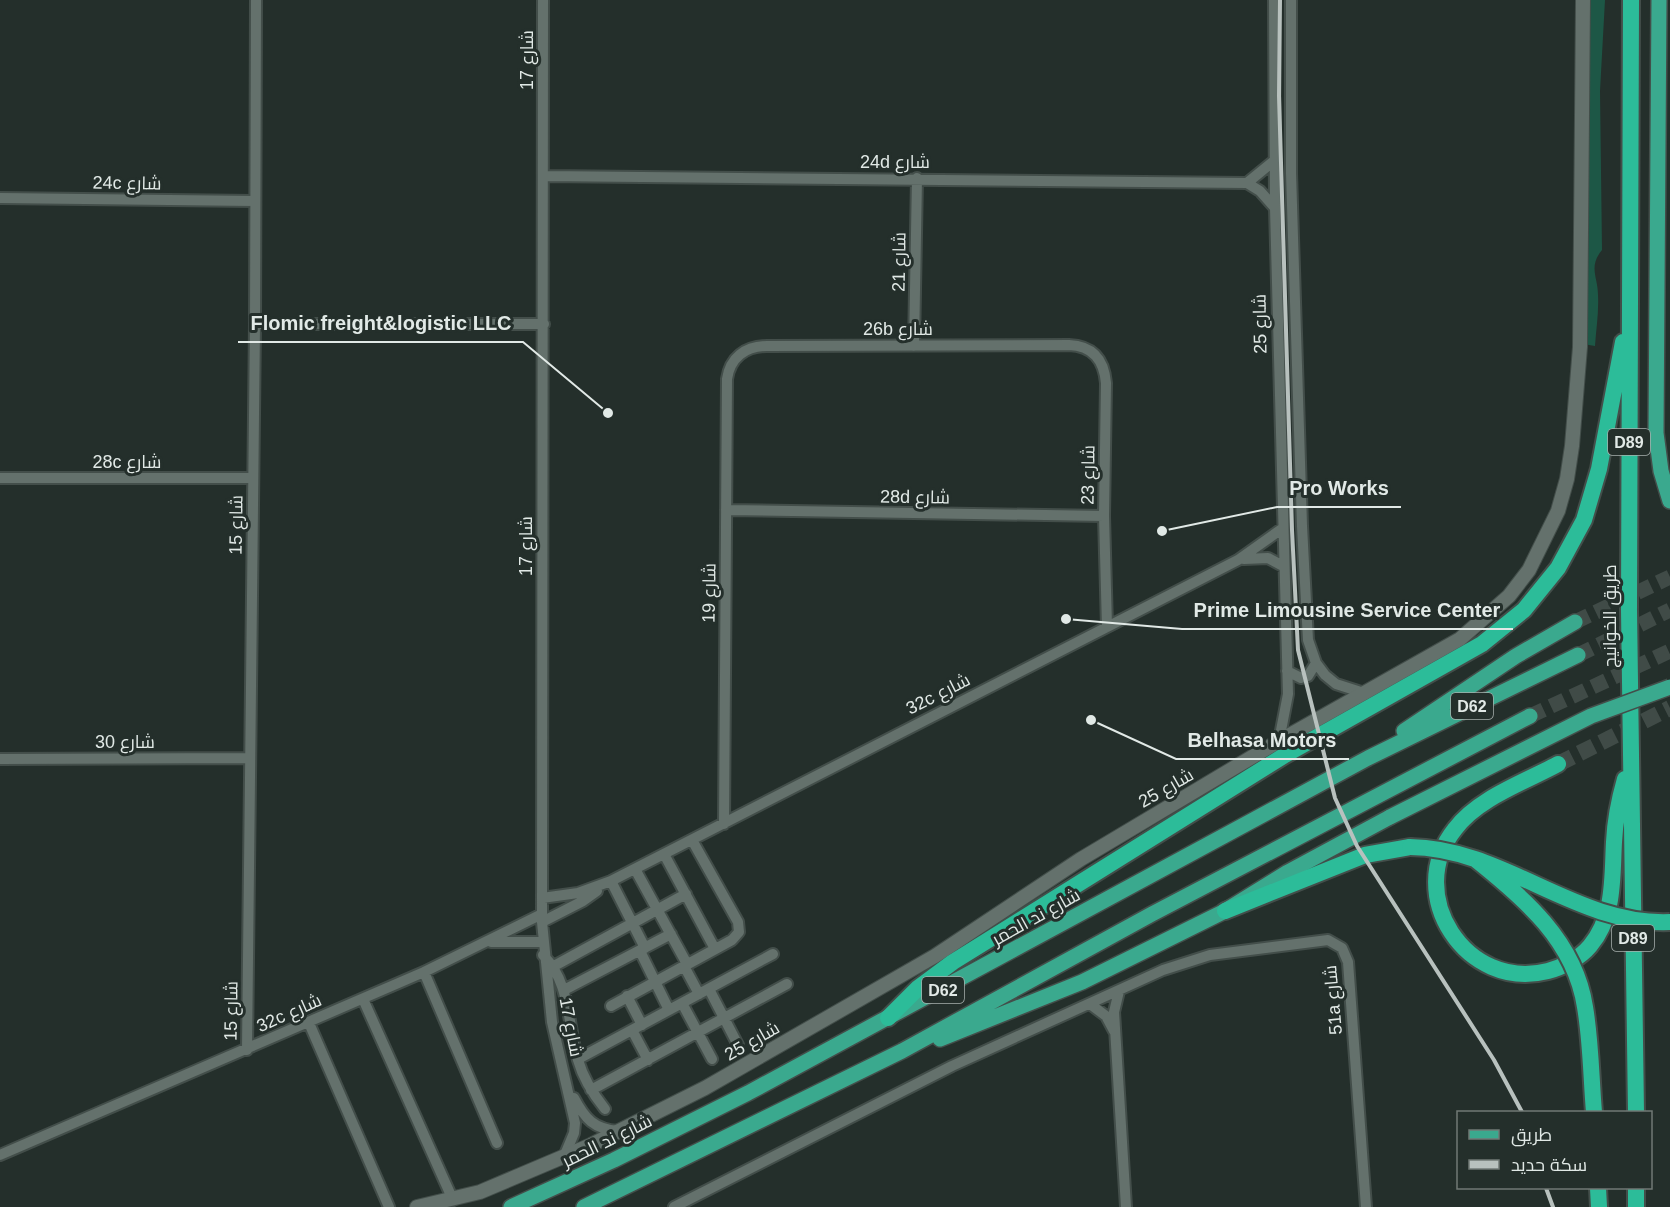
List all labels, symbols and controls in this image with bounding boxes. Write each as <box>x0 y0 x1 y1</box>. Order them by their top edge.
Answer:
street label: شارع 17 <box>517 30 539 90</box>
street label: 24d شارع <box>860 152 930 174</box>
street label: 24c شارع <box>92 172 162 196</box>
street label: شارع 21 <box>888 232 912 292</box>
street label: شارع 25 <box>1249 294 1273 354</box>
callout: Flomic freight&logistic LLC <box>238 304 523 342</box>
text: Flomic freight&logistic LLC <box>250 312 512 334</box>
street label: 26b شارع <box>863 319 933 341</box>
road number: D89 <box>1608 429 1650 455</box>
street label: شارع 23 <box>1077 445 1101 505</box>
street label: 28c شارع <box>93 452 161 474</box>
callout: Pro Works <box>1277 469 1401 507</box>
text: Pro Works <box>1289 477 1389 499</box>
street label: 28d شارع <box>880 486 950 510</box>
street label: شارع 15 <box>225 495 249 555</box>
street label: شارع 17 <box>516 516 538 576</box>
street label: شارع 19 <box>698 563 722 623</box>
street label: طريق الخوانيج <box>1600 564 1622 668</box>
callout: Prime Limousine Service Center <box>1182 591 1513 629</box>
text: Prime Limousine Service Center <box>1194 599 1501 621</box>
street label: 32c شارع <box>903 669 974 720</box>
road number: D62 <box>1451 693 1493 719</box>
callout: Belhasa Motors <box>1176 721 1349 759</box>
text: Belhasa Motors <box>1188 729 1336 751</box>
street label: شارع 30 <box>95 732 155 754</box>
street label: شارع 25 <box>1135 764 1198 813</box>
street label: شارع ند الحمر <box>988 885 1084 952</box>
road number: D89 <box>1612 925 1654 951</box>
street label: 51a شارع <box>1320 964 1348 1036</box>
road number: D62 <box>922 977 964 1003</box>
street label: شارع 15 <box>220 981 244 1041</box>
street label: 32c شارع <box>253 990 325 1038</box>
street label: شارع 17 <box>554 996 587 1059</box>
street label: شارع 25 <box>721 1017 784 1066</box>
street label: شارع ند الحمر <box>558 1111 656 1174</box>
legend <box>1457 1111 1652 1189</box>
text: طريق <box>1511 1125 1552 1147</box>
text: سكة حديد <box>1511 1155 1587 1175</box>

